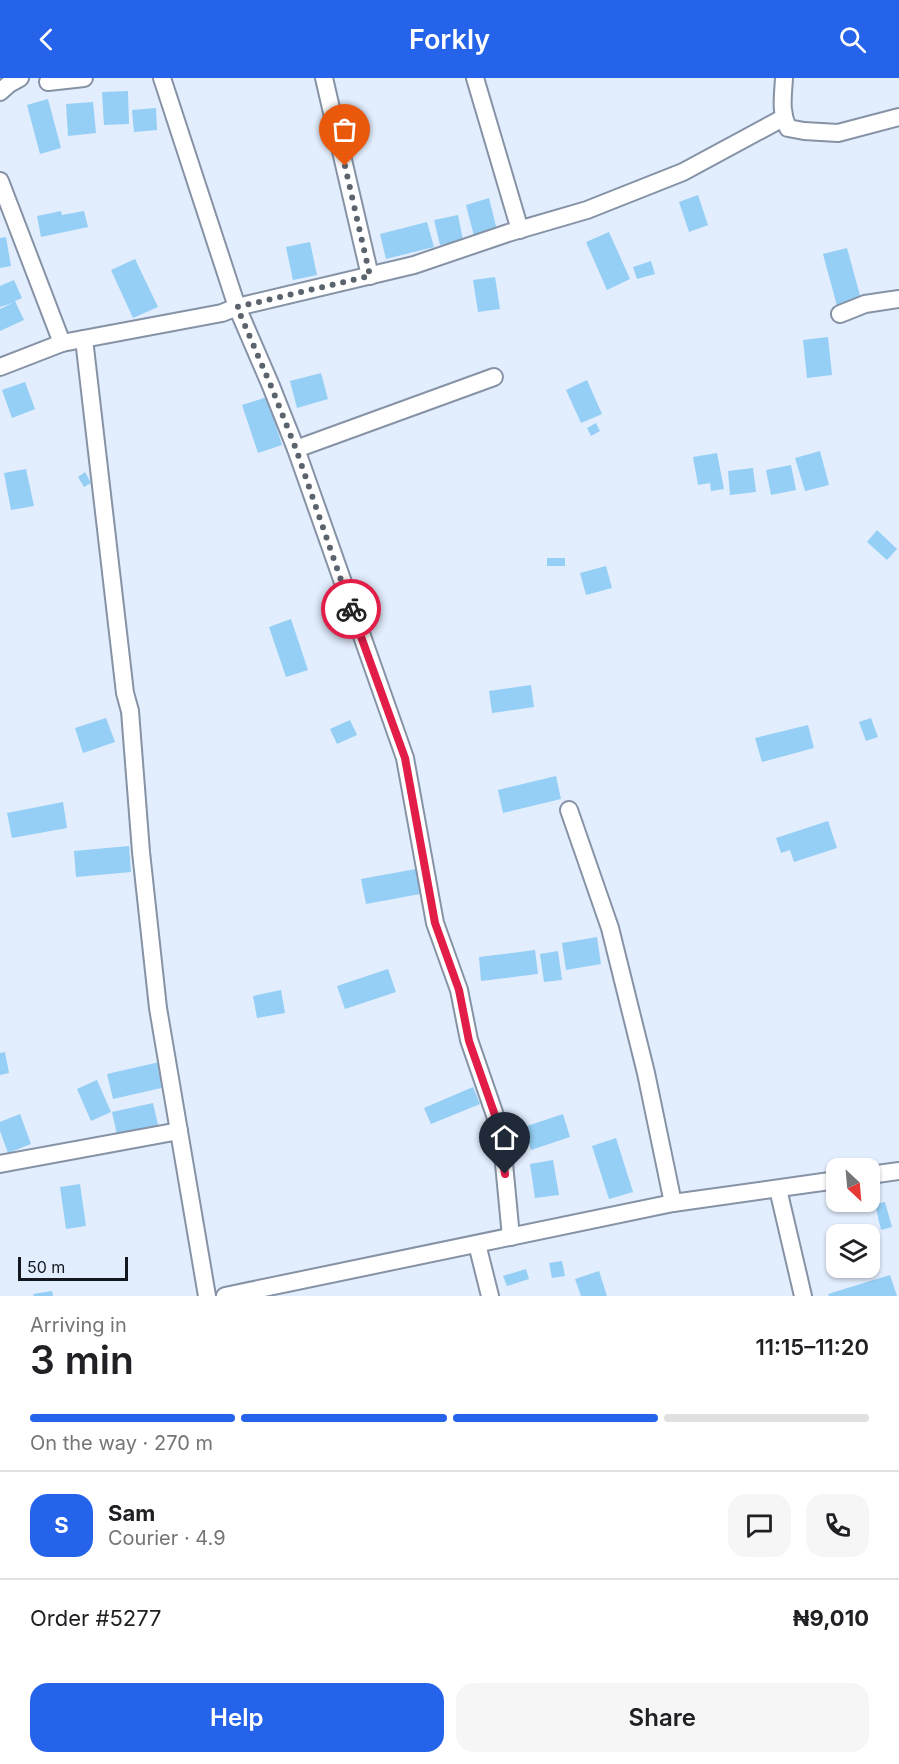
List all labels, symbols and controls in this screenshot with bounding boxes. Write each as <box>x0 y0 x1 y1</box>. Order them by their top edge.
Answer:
icon: back <box>30 23 63 56</box>
text: Forkly <box>409 23 490 56</box>
icon: search <box>836 23 869 56</box>
pin <box>319 104 370 166</box>
icon: bag <box>328 113 361 146</box>
courier <box>321 579 381 639</box>
icon: bike <box>335 593 368 626</box>
pin <box>479 1112 530 1174</box>
icon: home <box>488 1121 521 1154</box>
north arrow <box>826 1158 880 1212</box>
map controls <box>826 1158 880 1278</box>
button: layers <box>826 1224 880 1278</box>
scale bar <box>18 1254 128 1282</box>
text: 50 m <box>27 1257 65 1277</box>
text: Arriving in <box>30 1313 127 1337</box>
text: 11:15–11:20 <box>755 1334 869 1360</box>
text: 3 min <box>30 1336 134 1383</box>
text: On the way · 270 m <box>30 1431 213 1455</box>
button: chat <box>728 1494 791 1557</box>
button: phone <box>806 1494 869 1557</box>
text: Sam <box>108 1500 155 1526</box>
text: S <box>54 1512 69 1538</box>
text: Courier · 4.9 <box>108 1526 226 1550</box>
text: Order #5277 <box>30 1605 162 1631</box>
text: ₦9,010 <box>793 1605 869 1631</box>
button: Help <box>30 1683 444 1752</box>
button: Share <box>456 1683 869 1752</box>

